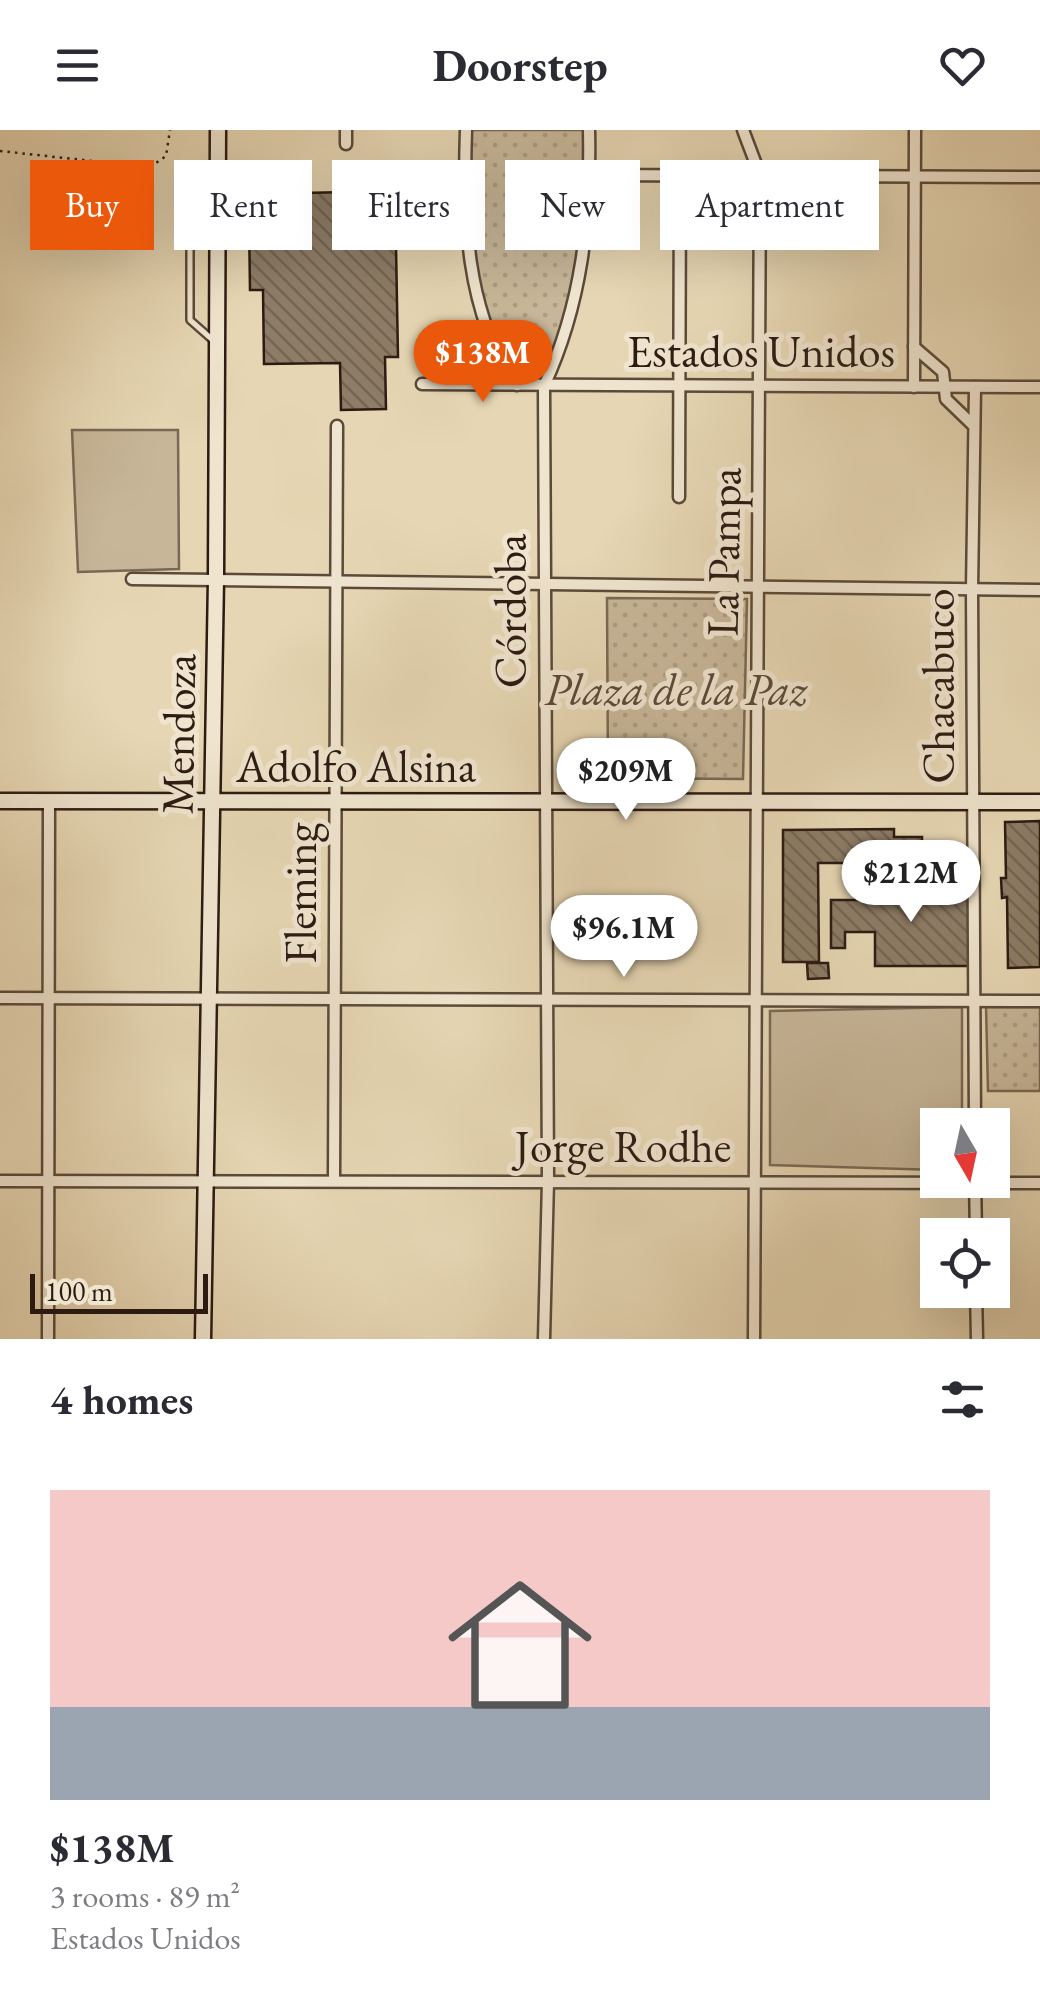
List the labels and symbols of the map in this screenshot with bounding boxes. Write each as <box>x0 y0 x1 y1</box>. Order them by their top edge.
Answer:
pin: $138M <box>413 320 553 405</box>
street label: Estados Unidos <box>627 322 895 380</box>
street label: La Pampa <box>693 467 753 637</box>
street label: Córdoba <box>481 534 539 688</box>
street label: Chacabuco <box>909 588 967 784</box>
street label: Mendoza <box>148 653 208 815</box>
park label: Plaza de la Paz <box>544 660 808 718</box>
street label: Adolfo Alsina <box>235 737 476 795</box>
pin: $209M <box>556 738 696 823</box>
street label: Fleming <box>271 822 329 963</box>
pin: $212M <box>841 840 981 925</box>
pin: $96.1M <box>543 895 705 980</box>
north arrow <box>920 1108 1010 1198</box>
street label: Jorge Rodhe <box>511 1117 731 1175</box>
scale bar <box>30 1269 208 1314</box>

